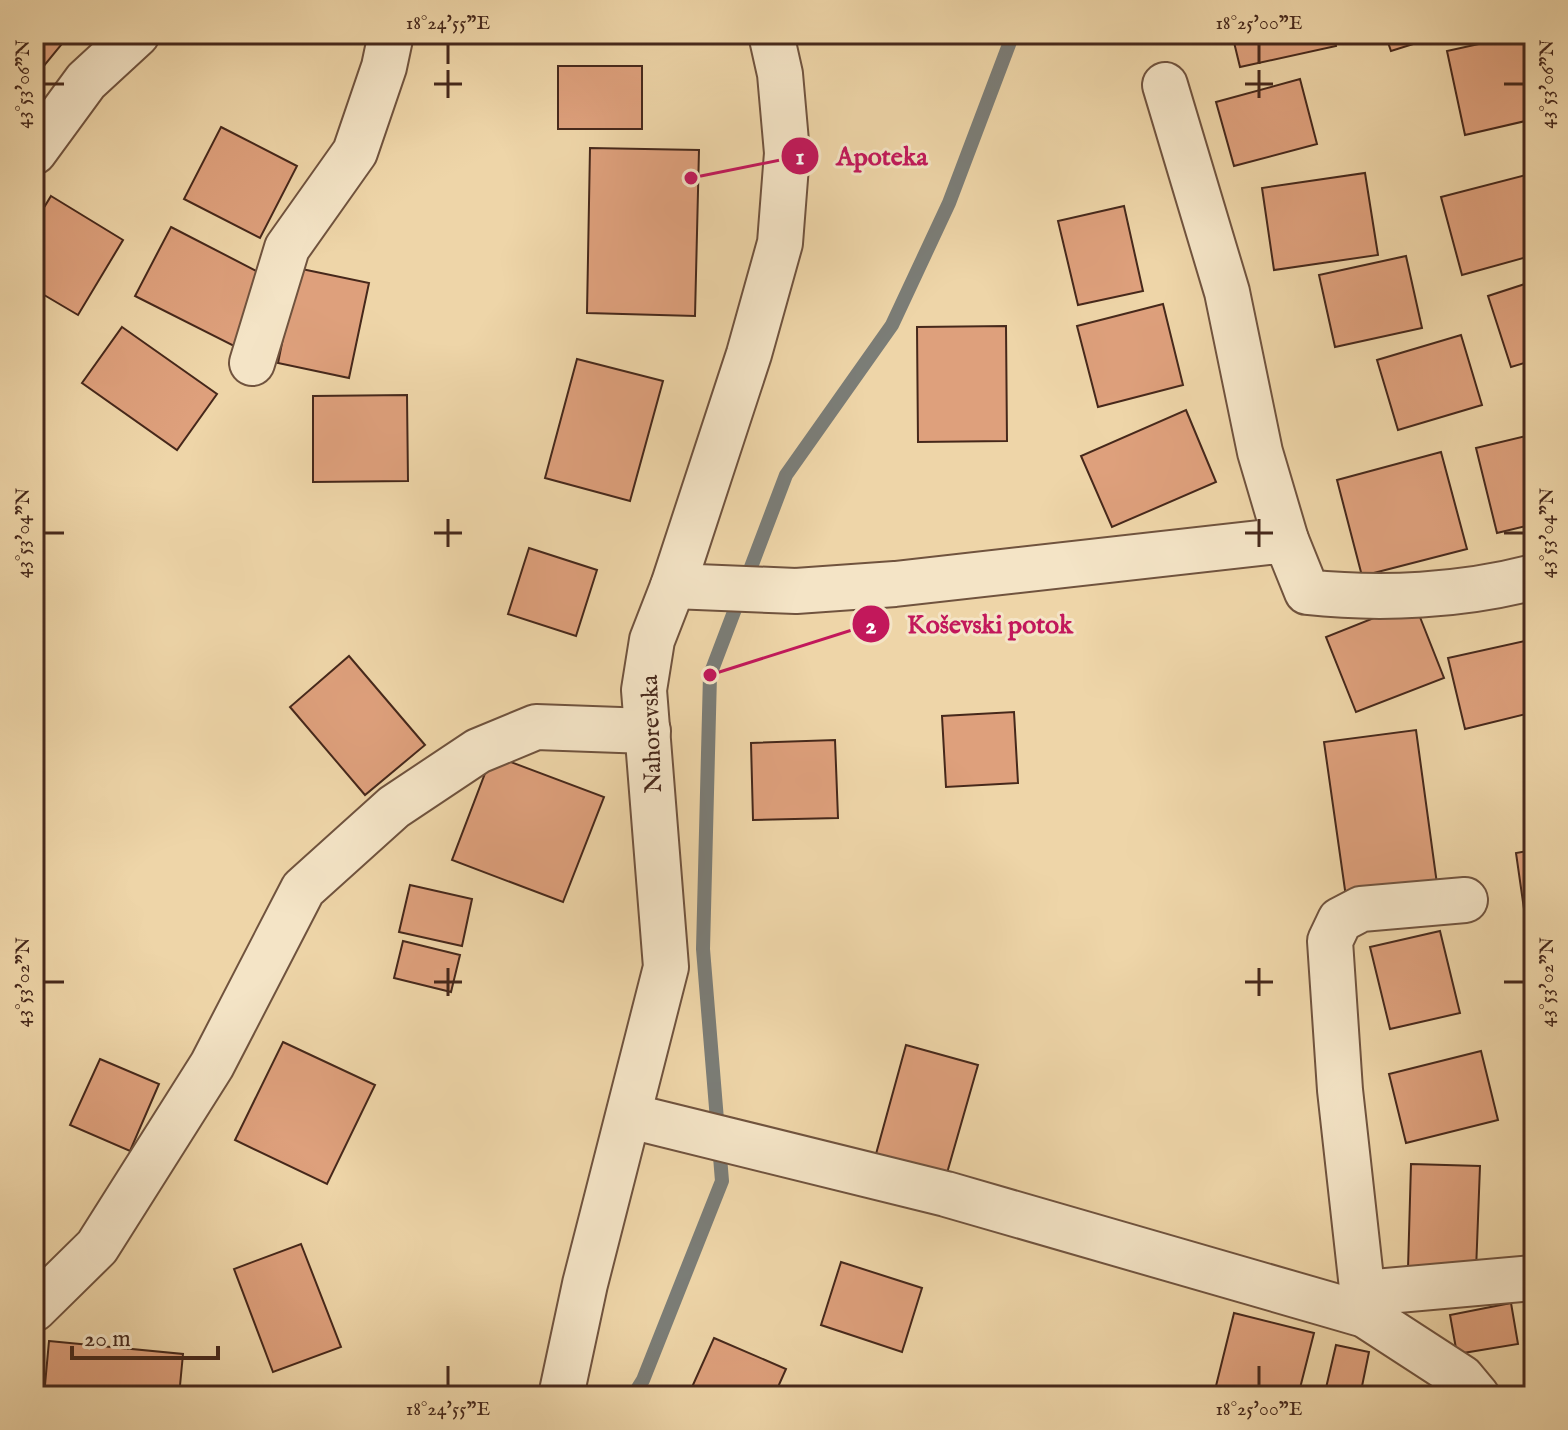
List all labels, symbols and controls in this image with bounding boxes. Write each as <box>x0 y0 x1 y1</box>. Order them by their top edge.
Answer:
text: 18°24'55"E <box>406 11 490 36</box>
text: 18°25'00"E <box>1215 11 1303 36</box>
text: 43°53'06"N <box>11 39 36 129</box>
text: 43°53'06"N <box>1535 39 1560 129</box>
callout: Apoteka <box>780 131 943 181</box>
text: Apoteka <box>835 141 929 174</box>
text: 1 <box>796 142 805 173</box>
text: 43°53'04"N <box>11 488 36 578</box>
text: 43°53'04"N <box>1535 488 1560 578</box>
callout: Koševski potok <box>851 599 1089 649</box>
text: Koševski potok <box>907 609 1074 642</box>
text: 2 <box>865 611 877 642</box>
street label: Nahorevska <box>635 674 670 794</box>
text: 43°53'02"N <box>11 937 36 1027</box>
text: 43°53'02"N <box>1535 937 1560 1027</box>
scale bar <box>72 1310 218 1360</box>
text: 20 m <box>84 1324 131 1355</box>
text: 18°24'55"E <box>406 1397 490 1422</box>
text: 18°25'00"E <box>1215 1397 1303 1422</box>

